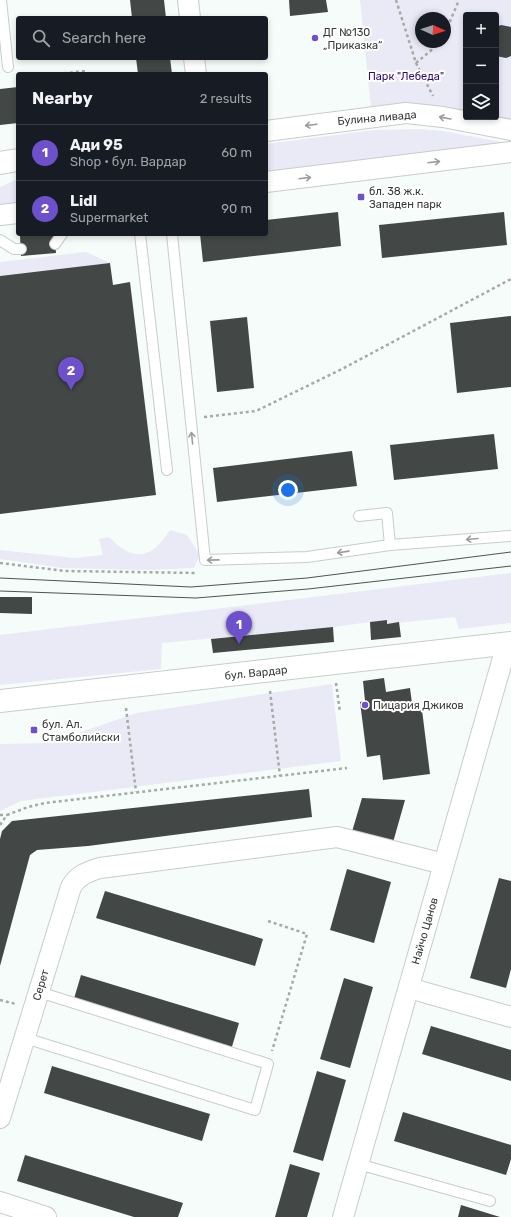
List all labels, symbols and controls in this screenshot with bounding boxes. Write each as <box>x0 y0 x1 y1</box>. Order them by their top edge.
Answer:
north arrow <box>415 12 451 48</box>
map controls <box>463 12 499 120</box>
button: + <box>463 12 499 48</box>
search box <box>16 16 268 60</box>
place label: ДГ №130 „Приказка“ <box>323 26 382 52</box>
icon: search <box>30 27 52 49</box>
text: Search here <box>62 29 146 47</box>
marker: ДГ №130 „Приказка“ <box>310 33 320 43</box>
button: − <box>463 48 499 84</box>
park label: Парк "Лебеда" <box>368 70 444 83</box>
button: layers <box>463 84 499 120</box>
text: Nearby <box>32 88 93 108</box>
text: 2 results <box>200 91 252 106</box>
street label: Булина ливада <box>337 108 417 128</box>
one-way arrow <box>439 113 452 121</box>
one-way arrow <box>305 121 318 129</box>
text: Ади 95 <box>70 136 123 154</box>
text: 1 <box>42 145 48 160</box>
text: 60 m <box>221 145 252 160</box>
text: Shop · бул. Вардар <box>70 154 186 169</box>
one-way arrow <box>427 158 440 165</box>
one-way arrow <box>298 174 311 181</box>
place label: бл. 38 ж.к. Западен парк <box>369 185 442 211</box>
text: Lidl <box>70 192 97 210</box>
marker: бл. 38 ж.к. Западен парк <box>356 192 366 202</box>
text: 2 <box>41 201 49 216</box>
text: 90 m <box>221 201 252 216</box>
text: Supermarket <box>70 210 148 225</box>
pin: 2 <box>58 357 84 390</box>
one-way arrow <box>188 432 196 445</box>
your location <box>278 480 298 500</box>
one-way arrow <box>466 535 479 542</box>
one-way arrow <box>337 548 350 556</box>
one-way arrow <box>207 556 220 563</box>
pin: 1 <box>226 611 252 644</box>
street label: бул. Вардар <box>224 663 288 683</box>
place label: Пицария Джиков <box>373 699 464 712</box>
marker: Пицария Джиков <box>360 700 370 710</box>
place label: бул. Ал. Стамболийски <box>42 718 120 744</box>
marker: бул. Ал. Стамболийски <box>29 725 39 735</box>
street label: Найчо Цанов <box>409 896 441 966</box>
street label: Серет <box>30 968 52 1002</box>

